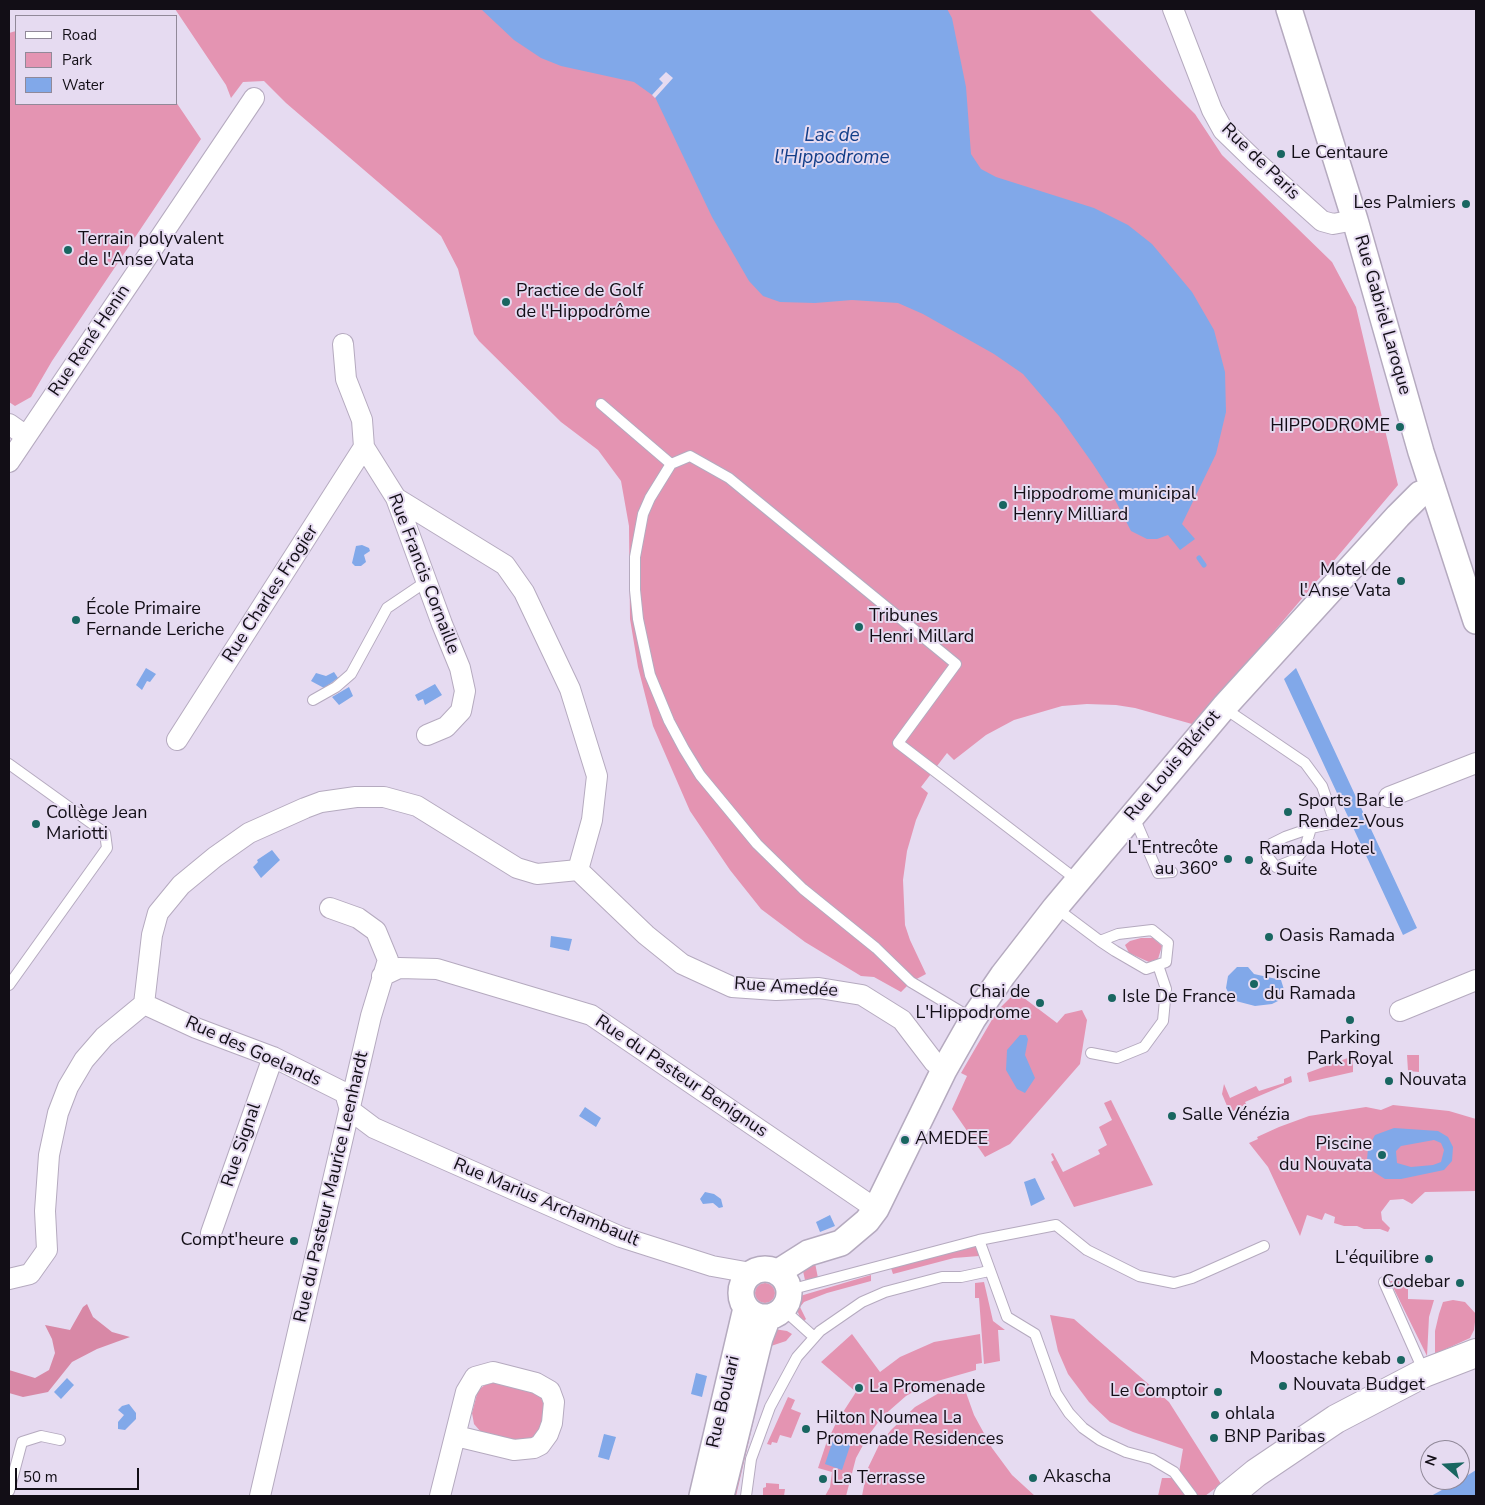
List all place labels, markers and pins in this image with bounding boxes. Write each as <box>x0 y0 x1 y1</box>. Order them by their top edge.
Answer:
place label: Le Centaure <box>1291 143 1388 165</box>
marker: Le Centaure <box>1275 148 1287 160</box>
place label: Les Palmiers <box>1353 193 1456 215</box>
marker: Les Palmiers <box>1460 198 1472 210</box>
place label: Terrain polyvalent de l'Anse Vata <box>78 229 224 272</box>
marker: Terrain polyvalent de l'Anse Vata <box>62 244 74 256</box>
place label: Practice de Golf de l'Hippodrôme <box>516 281 650 324</box>
marker: Practice de Golf de l'Hippodrôme <box>500 296 512 308</box>
place label: HIPPODROME <box>1270 416 1390 438</box>
marker: HIPPODROME <box>1394 421 1406 433</box>
place label: Hippodrome municipal Henry Milliard <box>1013 484 1196 526</box>
marker: Hippodrome municipal Henry Milliard <box>997 499 1009 511</box>
place label: Motel de l'Anse Vata <box>1299 560 1391 602</box>
marker: Motel de l'Anse Vata <box>1395 575 1407 587</box>
place label: École Primaire Fernande Leriche <box>86 599 224 642</box>
place label: Tribunes Henri Millard <box>869 606 974 649</box>
marker: École Primaire Fernande Leriche <box>70 614 82 626</box>
marker: Tribunes Henri Millard <box>853 621 865 633</box>
place label: Sports Bar le Rendez-Vous <box>1298 791 1404 834</box>
place label: Collège Jean Mariotti <box>46 803 148 846</box>
marker: Sports Bar le Rendez-Vous <box>1282 806 1294 818</box>
marker: Collège Jean Mariotti <box>30 818 42 830</box>
place label: L'Entrecôte au 360° <box>1127 838 1218 881</box>
place label: Ramada Hotel & Suite <box>1259 839 1375 882</box>
marker: L'Entrecôte au 360° <box>1222 853 1234 865</box>
marker: Ramada Hotel & Suite <box>1243 854 1255 866</box>
place label: Oasis Ramada <box>1279 926 1395 948</box>
marker: Oasis Ramada <box>1263 931 1275 943</box>
place label: Piscine du Ramada <box>1264 963 1356 1006</box>
marker: Piscine du Ramada <box>1248 978 1260 990</box>
place label: Chai de L'Hippodrome <box>916 982 1030 1024</box>
place label: Isle De France <box>1122 987 1236 1009</box>
marker: Isle De France <box>1106 992 1118 1004</box>
marker: Chai de L'Hippodrome <box>1034 997 1046 1009</box>
marker: Parking Park Royal <box>1344 1014 1356 1026</box>
place label: Parking Park Royal <box>1307 1028 1393 1070</box>
place label: Nouvata <box>1399 1070 1467 1092</box>
marker: Nouvata <box>1383 1075 1395 1087</box>
place label: Salle Vénézia <box>1182 1105 1290 1127</box>
marker: Salle Vénézia <box>1166 1110 1178 1122</box>
place label: AMEDEE <box>915 1129 988 1151</box>
marker: AMEDEE <box>899 1134 911 1146</box>
place label: Piscine du Nouvata <box>1279 1134 1372 1176</box>
marker: Piscine du Nouvata <box>1376 1149 1388 1161</box>
place label: Compt'heure <box>181 1230 284 1252</box>
marker: Compt'heure <box>288 1235 300 1247</box>
place label: L'équilibre <box>1335 1248 1419 1270</box>
marker: L'équilibre <box>1423 1253 1435 1265</box>
place label: Codebar <box>1382 1272 1450 1294</box>
marker: Codebar <box>1454 1277 1466 1289</box>
place label: Moostache kebab <box>1250 1349 1391 1371</box>
marker: Moostache kebab <box>1395 1354 1407 1366</box>
place label: Nouvata Budget <box>1293 1375 1425 1397</box>
place label: La Promenade <box>869 1377 985 1399</box>
marker: Nouvata Budget <box>1277 1380 1289 1392</box>
place label: Le Comptoir <box>1110 1381 1208 1403</box>
marker: La Promenade <box>853 1382 865 1394</box>
marker: Le Comptoir <box>1212 1386 1224 1398</box>
place label: ohlala <box>1225 1404 1275 1426</box>
place label: Hilton Noumea La Promenade Residences <box>816 1408 1004 1450</box>
marker: ohlala <box>1209 1409 1221 1421</box>
marker: Hilton Noumea La Promenade Residences <box>800 1423 812 1435</box>
place label: BNP Paribas <box>1224 1427 1325 1449</box>
marker: BNP Paribas <box>1208 1432 1220 1444</box>
place label: Akascha <box>1043 1467 1111 1489</box>
place label: La Terrasse <box>833 1468 925 1490</box>
marker: Akascha <box>1027 1472 1039 1484</box>
marker: La Terrasse <box>817 1473 829 1485</box>

